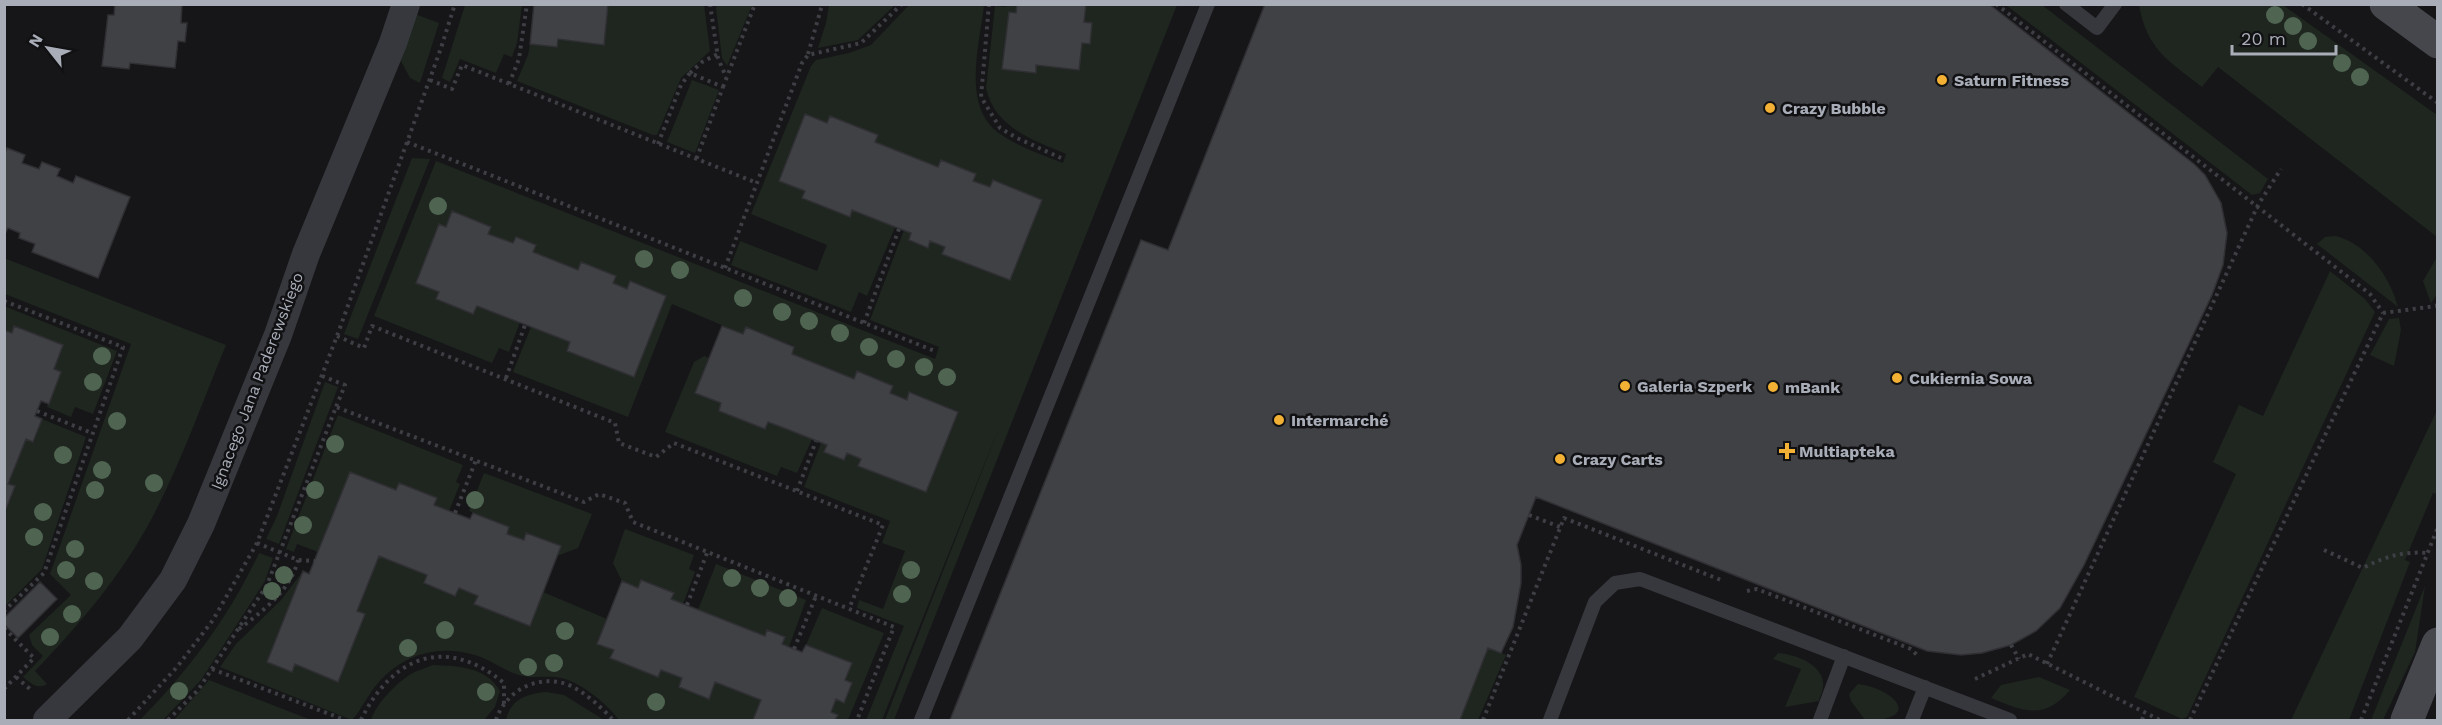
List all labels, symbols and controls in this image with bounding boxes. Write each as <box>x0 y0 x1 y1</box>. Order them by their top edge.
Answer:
north arrow <box>18 18 78 78</box>
scale bar <box>2232 18 2336 56</box>
text: 20 m <box>2241 28 2286 49</box>
text: N <box>24 31 47 51</box>
place label: Saturn Fitness <box>1954 71 2070 90</box>
marker: Saturn Fitness <box>1935 73 1949 87</box>
place label: Crazy Bubble <box>1782 99 1886 118</box>
marker: Crazy Bubble <box>1763 101 1777 115</box>
street label: Ignacego Jana Paderewskiego <box>207 270 307 492</box>
place label: Cukiernia Sowa <box>1909 369 2033 388</box>
marker: Cukiernia Sowa <box>1890 371 1904 385</box>
place label: Galeria Szperk <box>1637 377 1752 396</box>
place label: mBank <box>1785 378 1840 397</box>
marker: Galeria Szperk <box>1618 379 1632 393</box>
marker: mBank <box>1766 380 1780 394</box>
place label: Intermarché <box>1291 411 1388 430</box>
marker: Intermarché <box>1272 413 1286 427</box>
place label: Multiapteka <box>1799 442 1895 461</box>
marker: Multiapteka <box>1780 444 1794 458</box>
place label: Crazy Carts <box>1572 450 1663 469</box>
marker: Crazy Carts <box>1553 452 1567 466</box>

